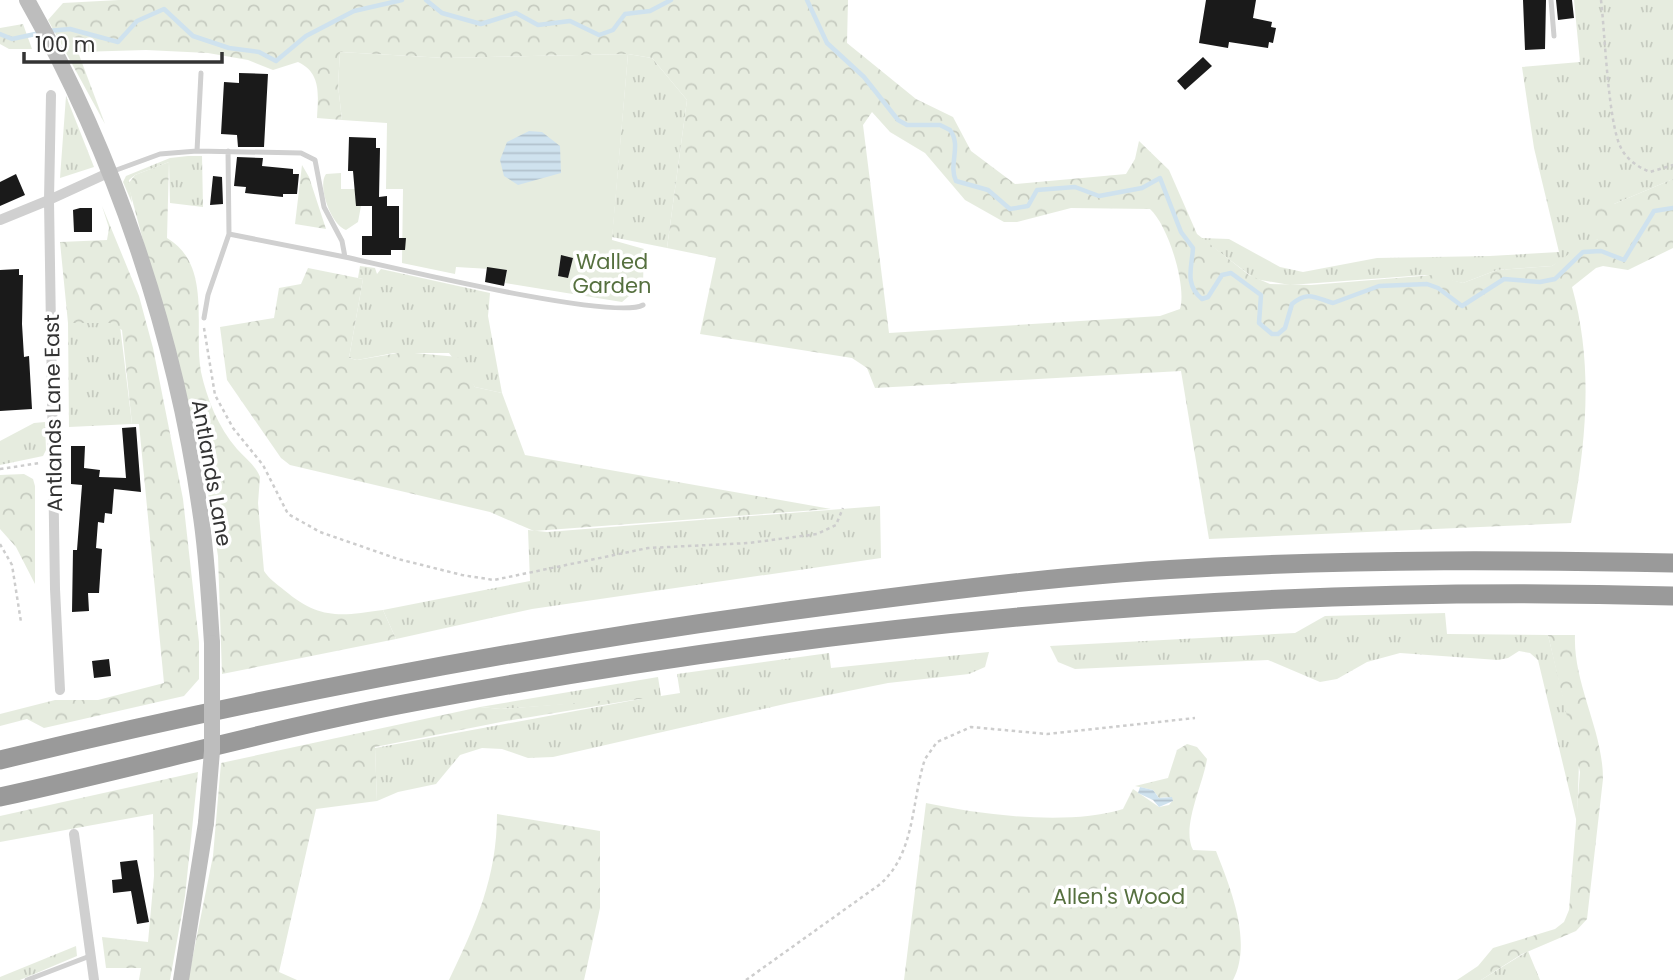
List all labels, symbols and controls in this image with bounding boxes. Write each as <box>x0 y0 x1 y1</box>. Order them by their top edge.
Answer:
scale bar <box>24 21 222 65</box>
text: 100 m <box>35 30 95 59</box>
park label: Walled Garden <box>572 247 652 300</box>
street label: Antlands Lane East <box>37 314 69 512</box>
street label: Antlands Lane <box>185 397 239 549</box>
park label: Allen's Wood <box>1053 882 1185 911</box>

